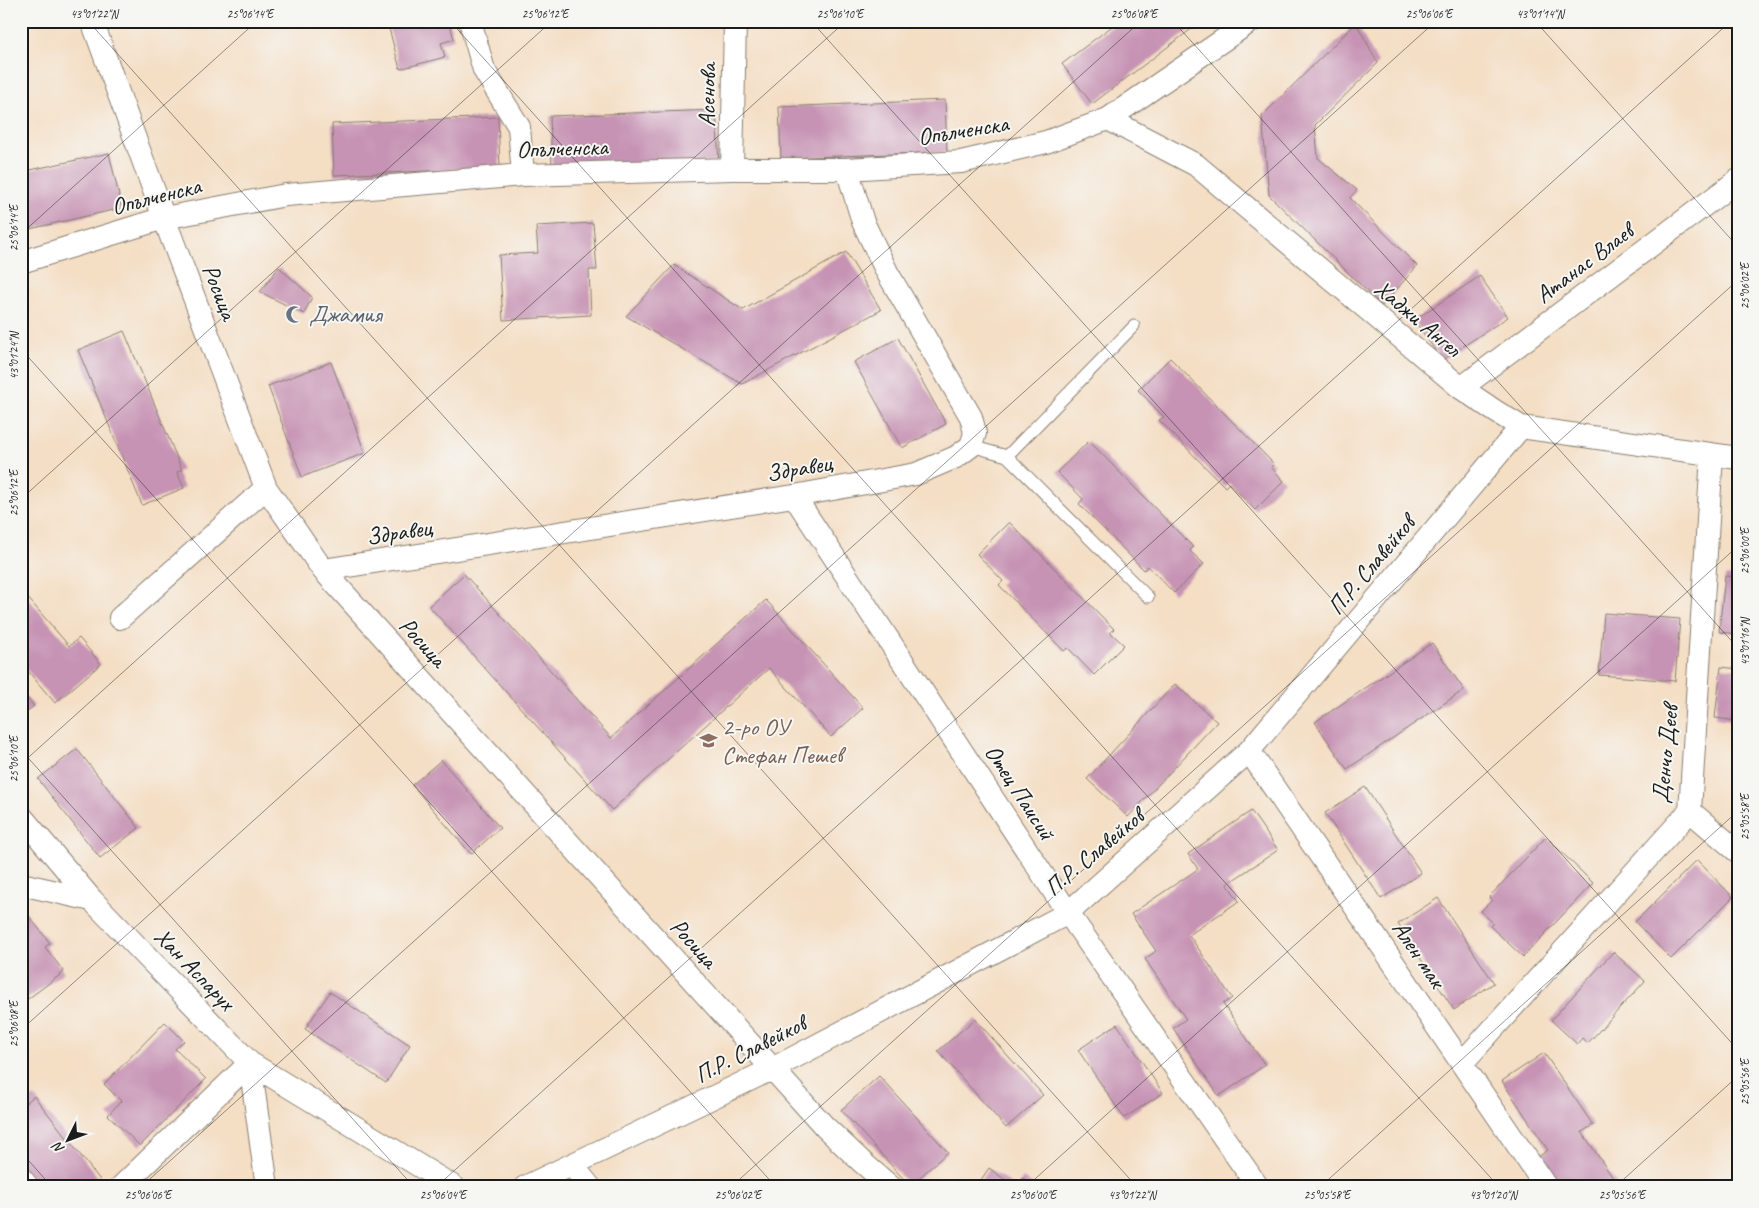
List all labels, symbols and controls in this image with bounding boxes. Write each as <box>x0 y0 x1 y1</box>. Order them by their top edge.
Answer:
text: 43°01'22"N <box>70 6 119 22</box>
text: 25°06'14"E <box>227 6 275 22</box>
text: 25°06'12"E <box>522 6 570 22</box>
text: 25°06'10"E <box>817 6 865 22</box>
text: 25°06'08"E <box>1111 6 1159 22</box>
text: 25°06'06"E <box>1406 6 1454 22</box>
text: 43°01'14"N <box>1516 6 1565 22</box>
street label: Асенова <box>691 61 723 127</box>
street label: Опълченска <box>916 108 1012 152</box>
street label: Опълченска <box>516 131 609 165</box>
street label: Опълченска <box>108 170 205 222</box>
text: 25°06'14"E <box>6 203 22 251</box>
street label: Атанас Влаев <box>1529 214 1642 310</box>
street label: Росица <box>196 260 245 326</box>
text: 25°06'02"E <box>1737 261 1753 309</box>
street label: Хаджи Ангел <box>1369 273 1469 364</box>
place label: Джамия <box>309 299 384 329</box>
mosque icon: Джамия <box>285 304 305 324</box>
text: 43°01'24"N <box>6 331 22 380</box>
street label: Здравец <box>764 447 835 489</box>
text: 25°06'12"E <box>6 468 22 516</box>
street label: П.Р. Славейков <box>1321 506 1424 621</box>
street label: Здравец <box>364 512 435 552</box>
text: 25°06'00"E <box>1737 526 1753 574</box>
street label: Росица <box>393 611 455 675</box>
text: 43°01'16"N <box>1737 617 1753 666</box>
street label: Денчо Деев <box>1645 699 1686 805</box>
place label: 2-ро ОУ Стефан Пешев <box>722 712 847 770</box>
school or university icon: 2-ро ОУ Стефан Пешев <box>698 731 718 751</box>
text: 25°06'10"E <box>6 734 22 782</box>
street label: Отец Паисий <box>978 739 1063 847</box>
text: 25°05'58"E <box>1737 792 1753 840</box>
street label: П.Р. Славейков <box>1038 799 1153 902</box>
street label: Росица <box>664 912 726 976</box>
street label: Ален мак <box>1386 915 1454 995</box>
street label: Хан Аспарух <box>148 921 243 1018</box>
text: 25°06'08"E <box>6 999 22 1047</box>
street label: П.Р. Славейков <box>689 1006 814 1090</box>
text: 25°05'56"E <box>1737 1057 1753 1105</box>
north arrow <box>42 1116 92 1166</box>
text: N <box>48 1138 68 1157</box>
text: 25°06'06"E <box>125 1187 173 1203</box>
text: 25°06'04"E <box>420 1187 468 1203</box>
text: 25°06'02"E <box>715 1187 763 1203</box>
text: 25°06'00"E <box>1010 1187 1058 1203</box>
text: 43°01'22"N <box>1108 1187 1157 1203</box>
text: 25°05'58"E <box>1304 1187 1352 1203</box>
text: 43°01'20"N <box>1469 1187 1518 1203</box>
text: 25°05'56"E <box>1599 1187 1647 1203</box>

